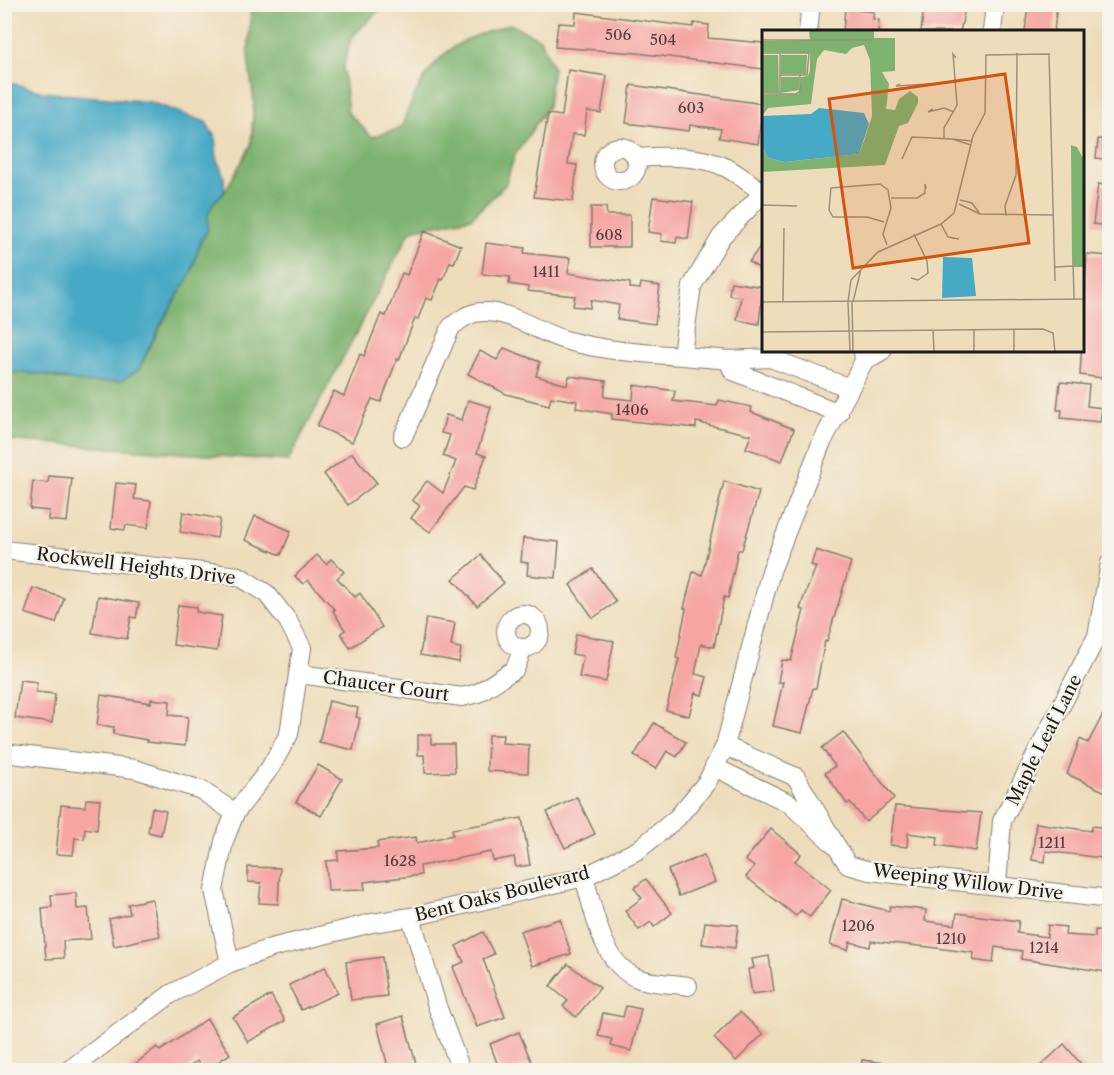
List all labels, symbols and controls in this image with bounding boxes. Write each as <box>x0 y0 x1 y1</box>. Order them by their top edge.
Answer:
house number: 506 <box>605 25 631 44</box>
house number: 504 <box>650 30 676 49</box>
inset map <box>762 30 1084 352</box>
house number: 603 <box>678 98 704 117</box>
house number: 608 <box>595 225 623 244</box>
house number: 1411 <box>532 262 560 281</box>
house number: 1406 <box>615 400 649 419</box>
street label: Rockwell Heights Drive <box>35 543 237 589</box>
street label: Chaucer Court <box>321 666 451 706</box>
street label: Maple Leaf Lane <box>1001 671 1087 809</box>
house number: 1211 <box>1038 833 1066 852</box>
house number: 1628 <box>384 851 416 870</box>
street label: Weeping Willow Drive <box>870 859 1065 905</box>
street label: Bent Oaks Boulevard <box>412 862 592 926</box>
house number: 1206 <box>841 916 875 935</box>
house number: 1210 <box>936 929 966 948</box>
house number: 1214 <box>1029 938 1059 957</box>

